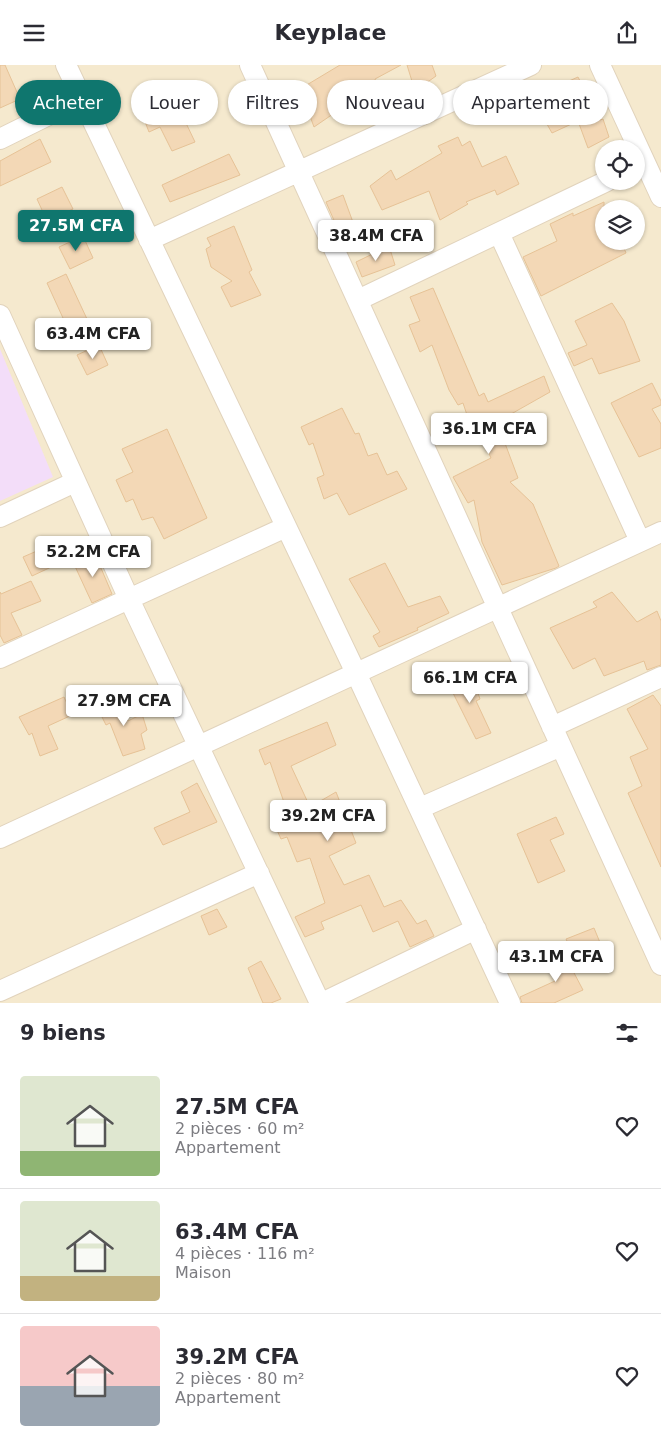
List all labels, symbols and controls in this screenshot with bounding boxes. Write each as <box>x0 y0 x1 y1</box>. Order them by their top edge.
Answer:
icon: menu <box>20 19 48 47</box>
icon: share <box>613 19 641 47</box>
text: Keyplace <box>274 20 387 45</box>
chip: Acheter <box>15 80 121 125</box>
chip: Louer <box>131 80 218 125</box>
chip: Filtres <box>228 80 317 125</box>
chip: Nouveau <box>327 80 443 125</box>
chip: Appartement <box>453 80 608 125</box>
map controls <box>595 140 645 250</box>
button: locate <box>595 140 645 190</box>
button: layers <box>595 200 645 250</box>
pin: 27.5M CFA <box>19 209 133 252</box>
text: 27.5M CFA <box>29 216 123 235</box>
pin: 38.4M CFA <box>319 219 433 262</box>
text: 38.4M CFA <box>329 226 423 245</box>
pin: 63.4M CFA <box>36 317 150 360</box>
text: 63.4M CFA <box>46 324 140 343</box>
pin: 36.1M CFA <box>432 413 546 455</box>
text: 36.1M CFA <box>442 419 536 438</box>
pin: 52.2M CFA <box>36 535 150 578</box>
text: 52.2M CFA <box>46 542 140 561</box>
pin: 66.1M CFA <box>413 661 527 704</box>
text: 66.1M CFA <box>423 668 517 687</box>
pin: 27.9M CFA <box>67 685 181 727</box>
text: 27.9M CFA <box>77 691 171 710</box>
pin: 39.2M CFA <box>271 799 385 842</box>
text: 39.2M CFA <box>281 806 375 825</box>
pin: 43.1M CFA <box>499 941 613 983</box>
text: 43.1M CFA <box>509 947 603 966</box>
icon: filters <box>613 1019 641 1047</box>
text: 9 biens <box>20 1021 106 1045</box>
text: 27.5M CFA <box>175 1095 299 1119</box>
icon: home <box>60 1096 120 1156</box>
icon: heart <box>613 1112 641 1140</box>
text: 2 pièces · 60 m² <box>175 1119 304 1138</box>
text: Appartement <box>175 1138 281 1157</box>
text: 63.4M CFA <box>175 1220 299 1244</box>
icon: home <box>60 1221 120 1281</box>
icon: heart <box>613 1237 641 1265</box>
text: 4 pièces · 116 m² <box>175 1244 315 1263</box>
text: Maison <box>175 1263 231 1282</box>
text: 39.2M CFA <box>175 1345 299 1369</box>
icon: home <box>60 1346 120 1406</box>
icon: heart <box>613 1362 641 1390</box>
text: 2 pièces · 80 m² <box>175 1369 304 1388</box>
text: Appartement <box>175 1388 281 1407</box>

